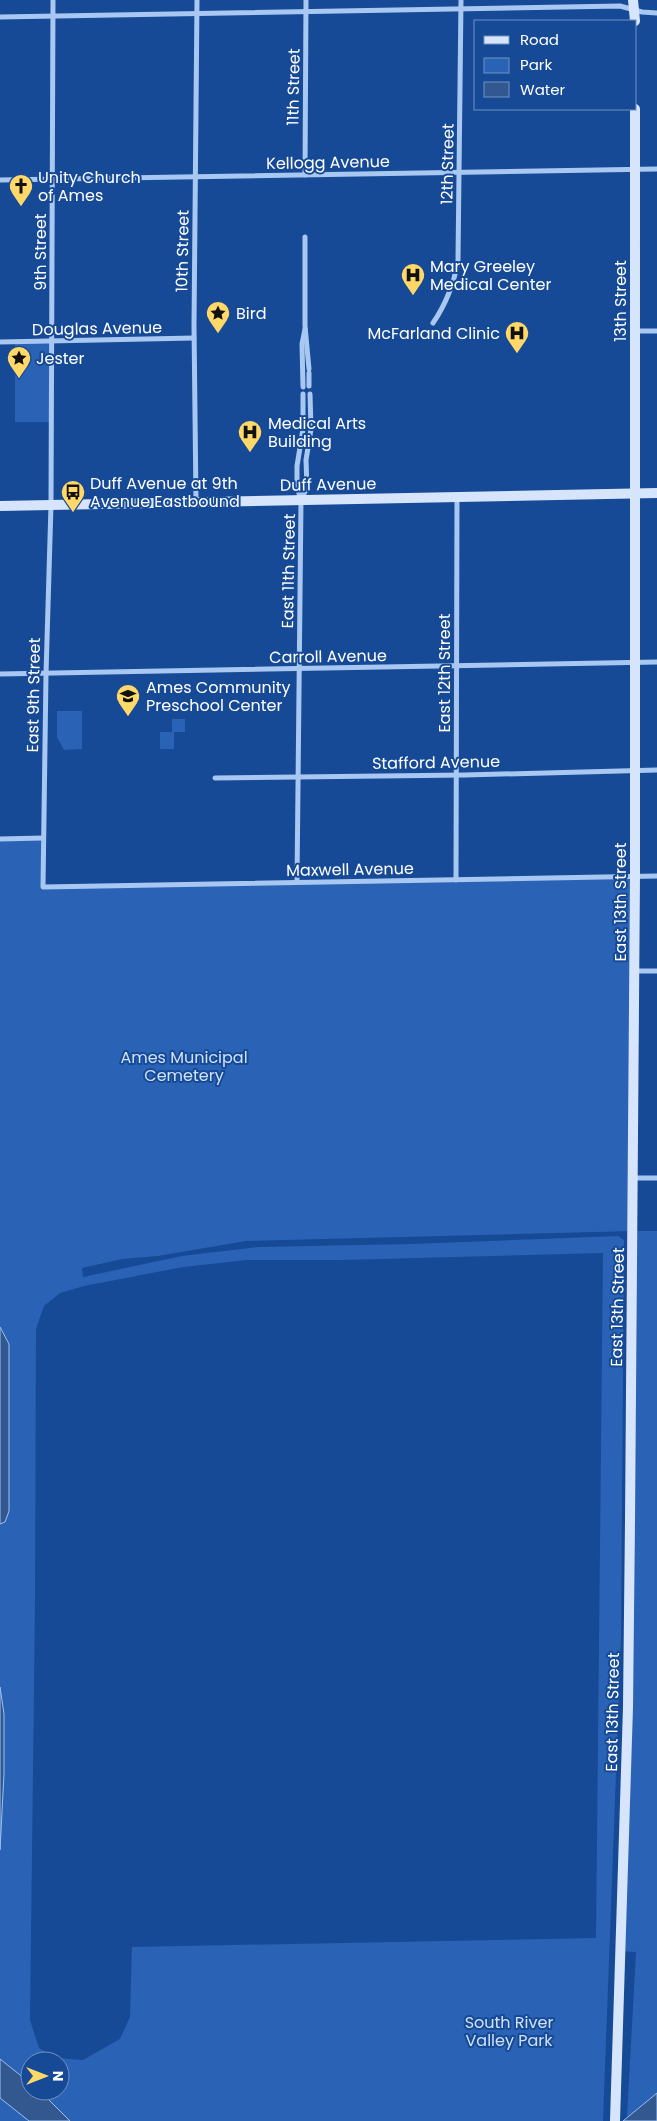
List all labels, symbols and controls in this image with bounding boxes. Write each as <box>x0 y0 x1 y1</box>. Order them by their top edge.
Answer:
legend <box>474 20 637 110</box>
text: Road <box>520 29 559 50</box>
street label: 11th Street <box>281 48 306 126</box>
text: Park <box>520 54 552 75</box>
text: Water <box>520 79 566 100</box>
street label: 12th Street <box>435 123 460 205</box>
street label: Kellogg Avenue <box>266 150 390 175</box>
place label: Unity Church of Ames <box>38 166 141 207</box>
church icon: Unity Church of Ames <box>8 173 34 207</box>
street label: 10th Street <box>170 209 195 292</box>
street label: 9th Street <box>29 213 52 291</box>
place label: Mary Greeley Medical Center <box>430 255 551 296</box>
street label: 13th Street <box>609 260 632 342</box>
hospital icon: Mary Greeley Medical Center <box>400 262 426 296</box>
place icon: Bird <box>205 300 231 334</box>
place label: Bird <box>236 302 267 325</box>
street label: Douglas Avenue <box>32 316 162 341</box>
hospital icon: McFarland Clinic <box>504 320 530 354</box>
place label: McFarland Clinic <box>367 322 500 345</box>
place icon: Jester <box>6 345 32 379</box>
place label: Jester <box>36 347 84 370</box>
place label: Medical Arts Building <box>268 412 366 453</box>
hospital icon: Medical Arts Building <box>237 419 263 453</box>
place label: Duff Avenue at 9th Avenue Eastbound <box>90 472 240 513</box>
street label: Duff Avenue <box>280 472 376 497</box>
bus stop icon: Duff Avenue at 9th Avenue Eastbound <box>60 479 86 513</box>
street label: East 11th Street <box>276 513 301 629</box>
street label: East 12th Street <box>433 613 456 732</box>
street label: East 9th Street <box>21 637 46 753</box>
street label: Carroll Avenue <box>269 644 387 669</box>
place label: Ames Community Preschool Center <box>146 676 291 717</box>
school or university icon: Ames Community Preschool Center <box>115 683 141 717</box>
street label: Stafford Avenue <box>372 750 500 775</box>
street label: East 13th Street <box>609 842 632 962</box>
street label: Maxwell Avenue <box>286 857 414 882</box>
park label: Ames Municipal Cemetery <box>120 1046 248 1087</box>
street label: East 13th Street <box>605 1247 630 1367</box>
street label: East 13th Street <box>600 1652 625 1772</box>
park label: South River Valley Park <box>465 2011 553 2052</box>
north arrow <box>20 2051 70 2101</box>
text: N <box>48 2071 68 2081</box>

